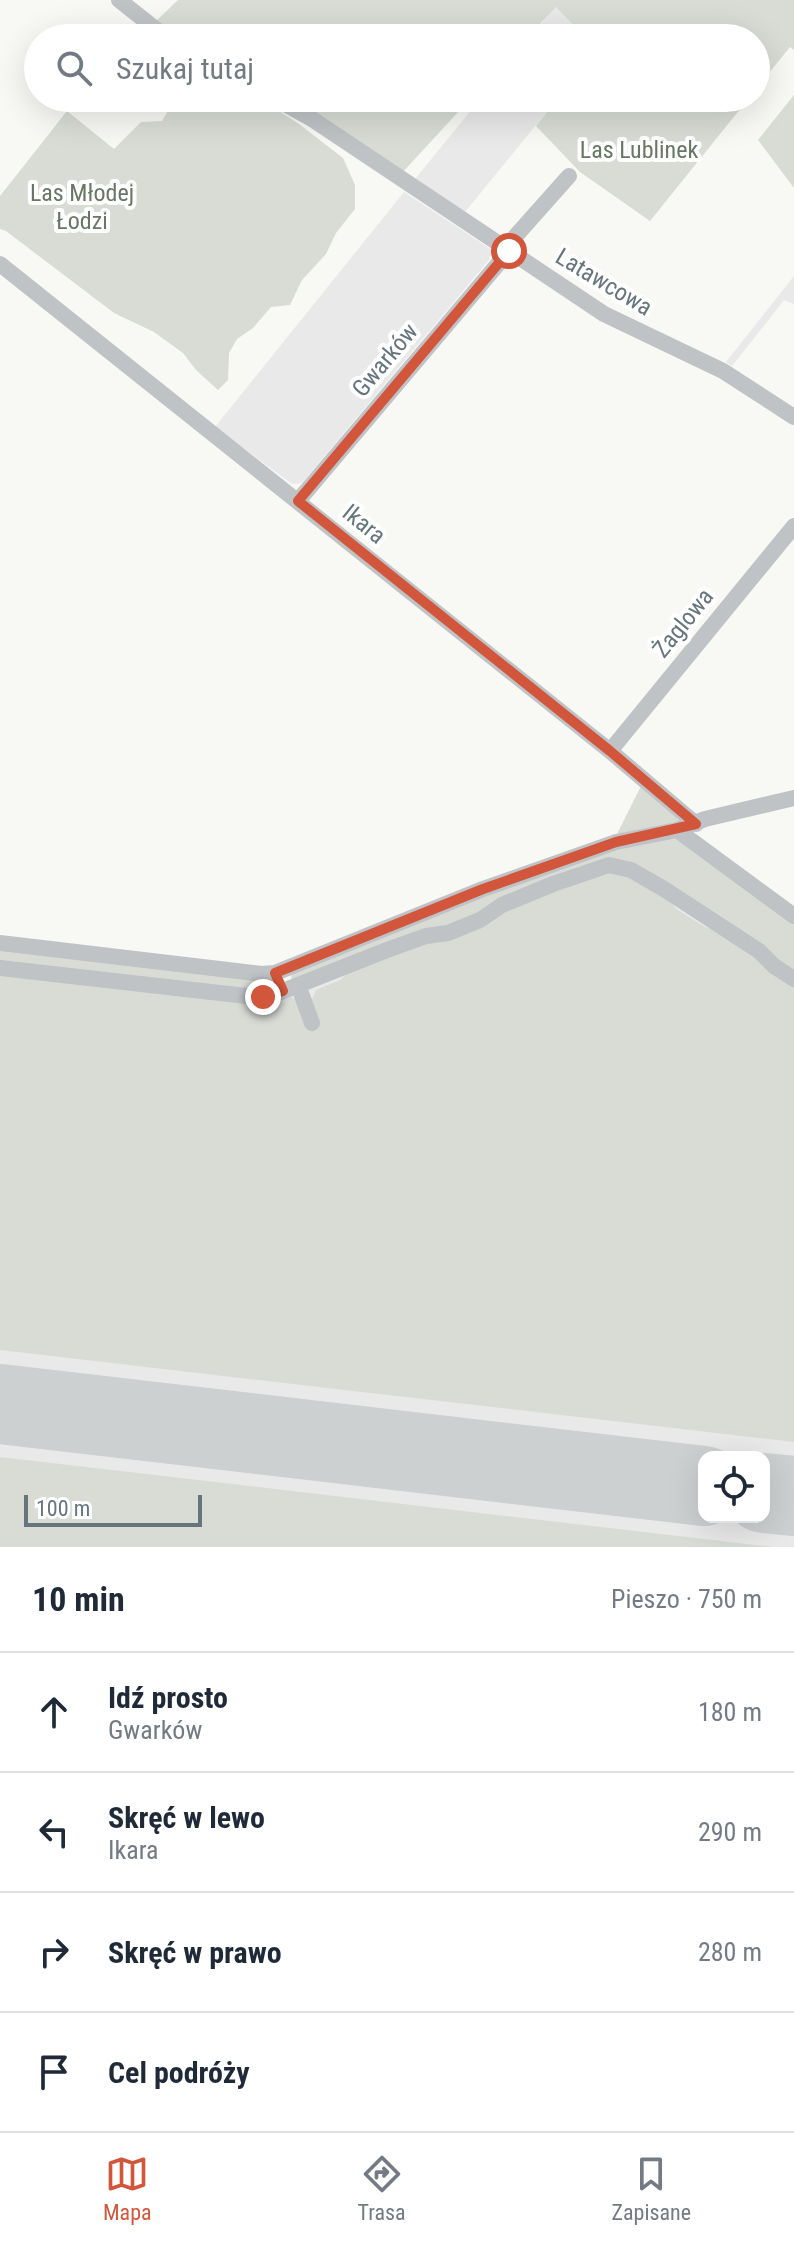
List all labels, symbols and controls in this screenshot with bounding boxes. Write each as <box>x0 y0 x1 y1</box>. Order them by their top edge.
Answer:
search box <box>24 24 770 112</box>
icon: search <box>52 46 96 90</box>
text: Szukaj tutaj <box>116 51 254 86</box>
park label: Las Lublinek <box>580 136 698 164</box>
park label: Las Młodej Łodzi <box>30 179 134 235</box>
route start <box>491 233 527 269</box>
street label: Latawcowa <box>551 242 657 322</box>
street label: Gwarków <box>346 318 424 402</box>
street label: Ikara <box>337 498 391 550</box>
street label: Żaglowa <box>647 583 719 663</box>
route end <box>245 979 281 1015</box>
map controls <box>698 1451 770 1523</box>
button: locate <box>698 1451 770 1523</box>
scale bar <box>24 1491 202 1527</box>
text: 100 m <box>36 1496 90 1521</box>
text: 10 min <box>32 1579 125 1619</box>
text: Pieszo · 750 m <box>611 1584 762 1614</box>
text: Idź prosto <box>108 1680 228 1715</box>
icon: ahead <box>32 1690 76 1734</box>
text: 180 m <box>698 1697 762 1727</box>
text: Gwarków <box>108 1715 202 1745</box>
text: Skręć w lewo <box>108 1800 265 1835</box>
icon: left <box>32 1810 76 1854</box>
text: 290 m <box>698 1817 762 1847</box>
text: Ikara <box>108 1835 159 1865</box>
icon: right <box>32 1930 76 1974</box>
text: Skręć w prawo <box>108 1935 282 1970</box>
text: 280 m <box>698 1937 762 1967</box>
icon: arrive <box>32 2050 76 2094</box>
text: Cel podróży <box>108 2055 250 2090</box>
tab: Mapa <box>103 2152 152 2225</box>
tab: Trasa <box>358 2152 406 2225</box>
tab: Zapisane <box>612 2152 691 2225</box>

